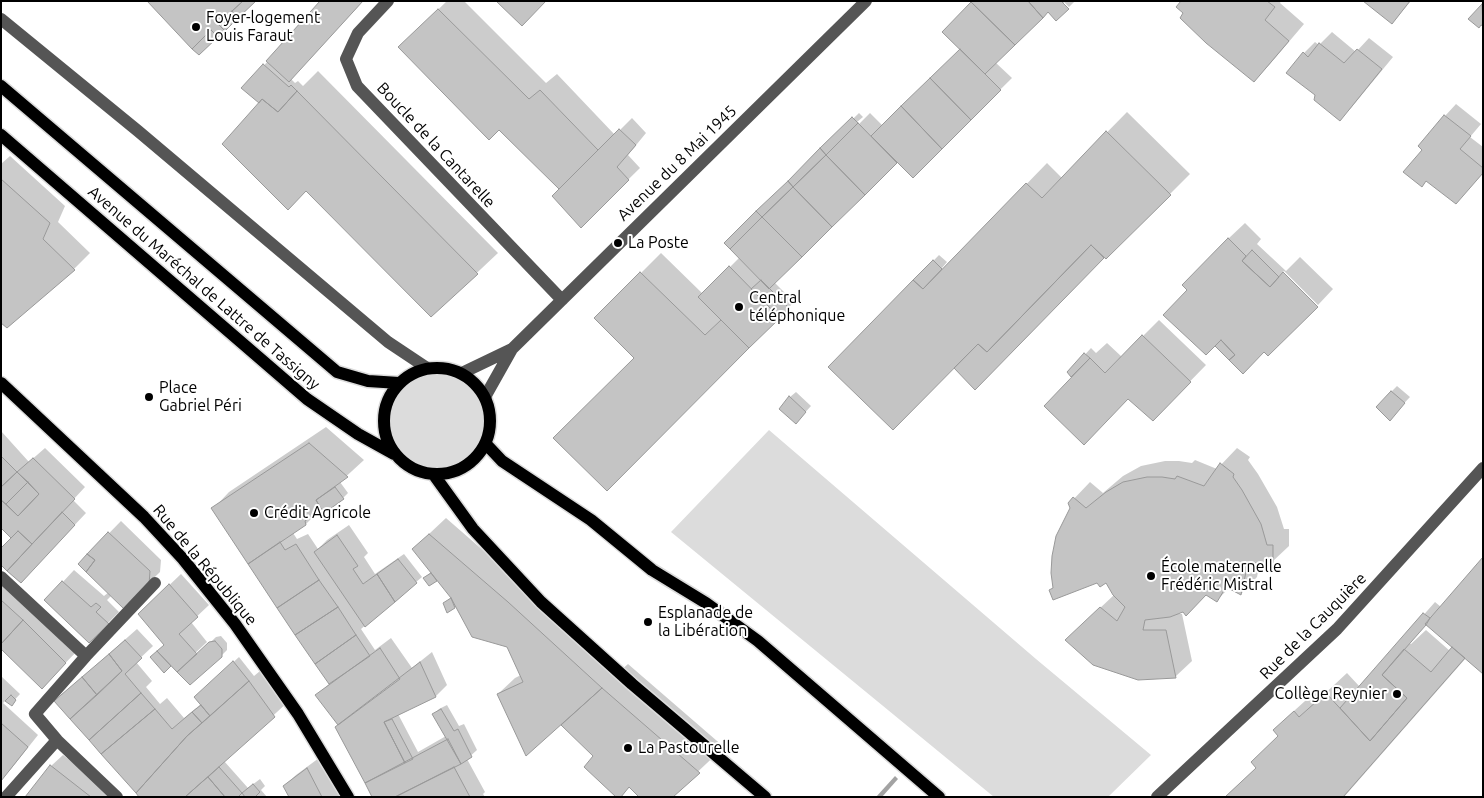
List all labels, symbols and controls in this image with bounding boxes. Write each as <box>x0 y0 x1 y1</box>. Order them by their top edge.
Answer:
place label: Foyer-logement Louis Faraut <box>206 8 320 46</box>
marker: Foyer-logement Louis Faraut <box>190 21 202 33</box>
street label: Boucle de la Cantarelle <box>373 78 499 212</box>
street label: Avenue du 8 Mai 1945 <box>613 101 741 225</box>
street label: Avenue du Maréchal de Lattre de Tassigny <box>84 182 324 394</box>
place label: La Poste <box>628 233 689 253</box>
marker: La Poste <box>612 237 624 249</box>
place label: Central téléphonique <box>749 288 845 326</box>
marker: Central téléphonique <box>733 301 745 313</box>
place label: Place Gabriel Péri <box>159 378 242 416</box>
marker: Place Gabriel Péri <box>143 391 155 403</box>
street label: Rue de la République <box>149 501 261 629</box>
place label: Crédit Agricole <box>264 503 371 523</box>
marker: Crédit Agricole <box>248 507 260 519</box>
place label: École maternelle Frédéric Mistral <box>1161 557 1282 595</box>
street label: Rue de la Cauquière <box>1256 569 1370 683</box>
marker: École maternelle Frédéric Mistral <box>1145 570 1157 582</box>
place label: Esplanade de la Libération <box>658 603 753 641</box>
marker: Esplanade de la Libération <box>642 616 654 628</box>
place label: Collège Reynier <box>1275 684 1387 704</box>
marker: Collège Reynier <box>1391 688 1403 700</box>
place label: La Pastourelle <box>638 738 739 758</box>
marker: La Pastourelle <box>622 742 634 754</box>

